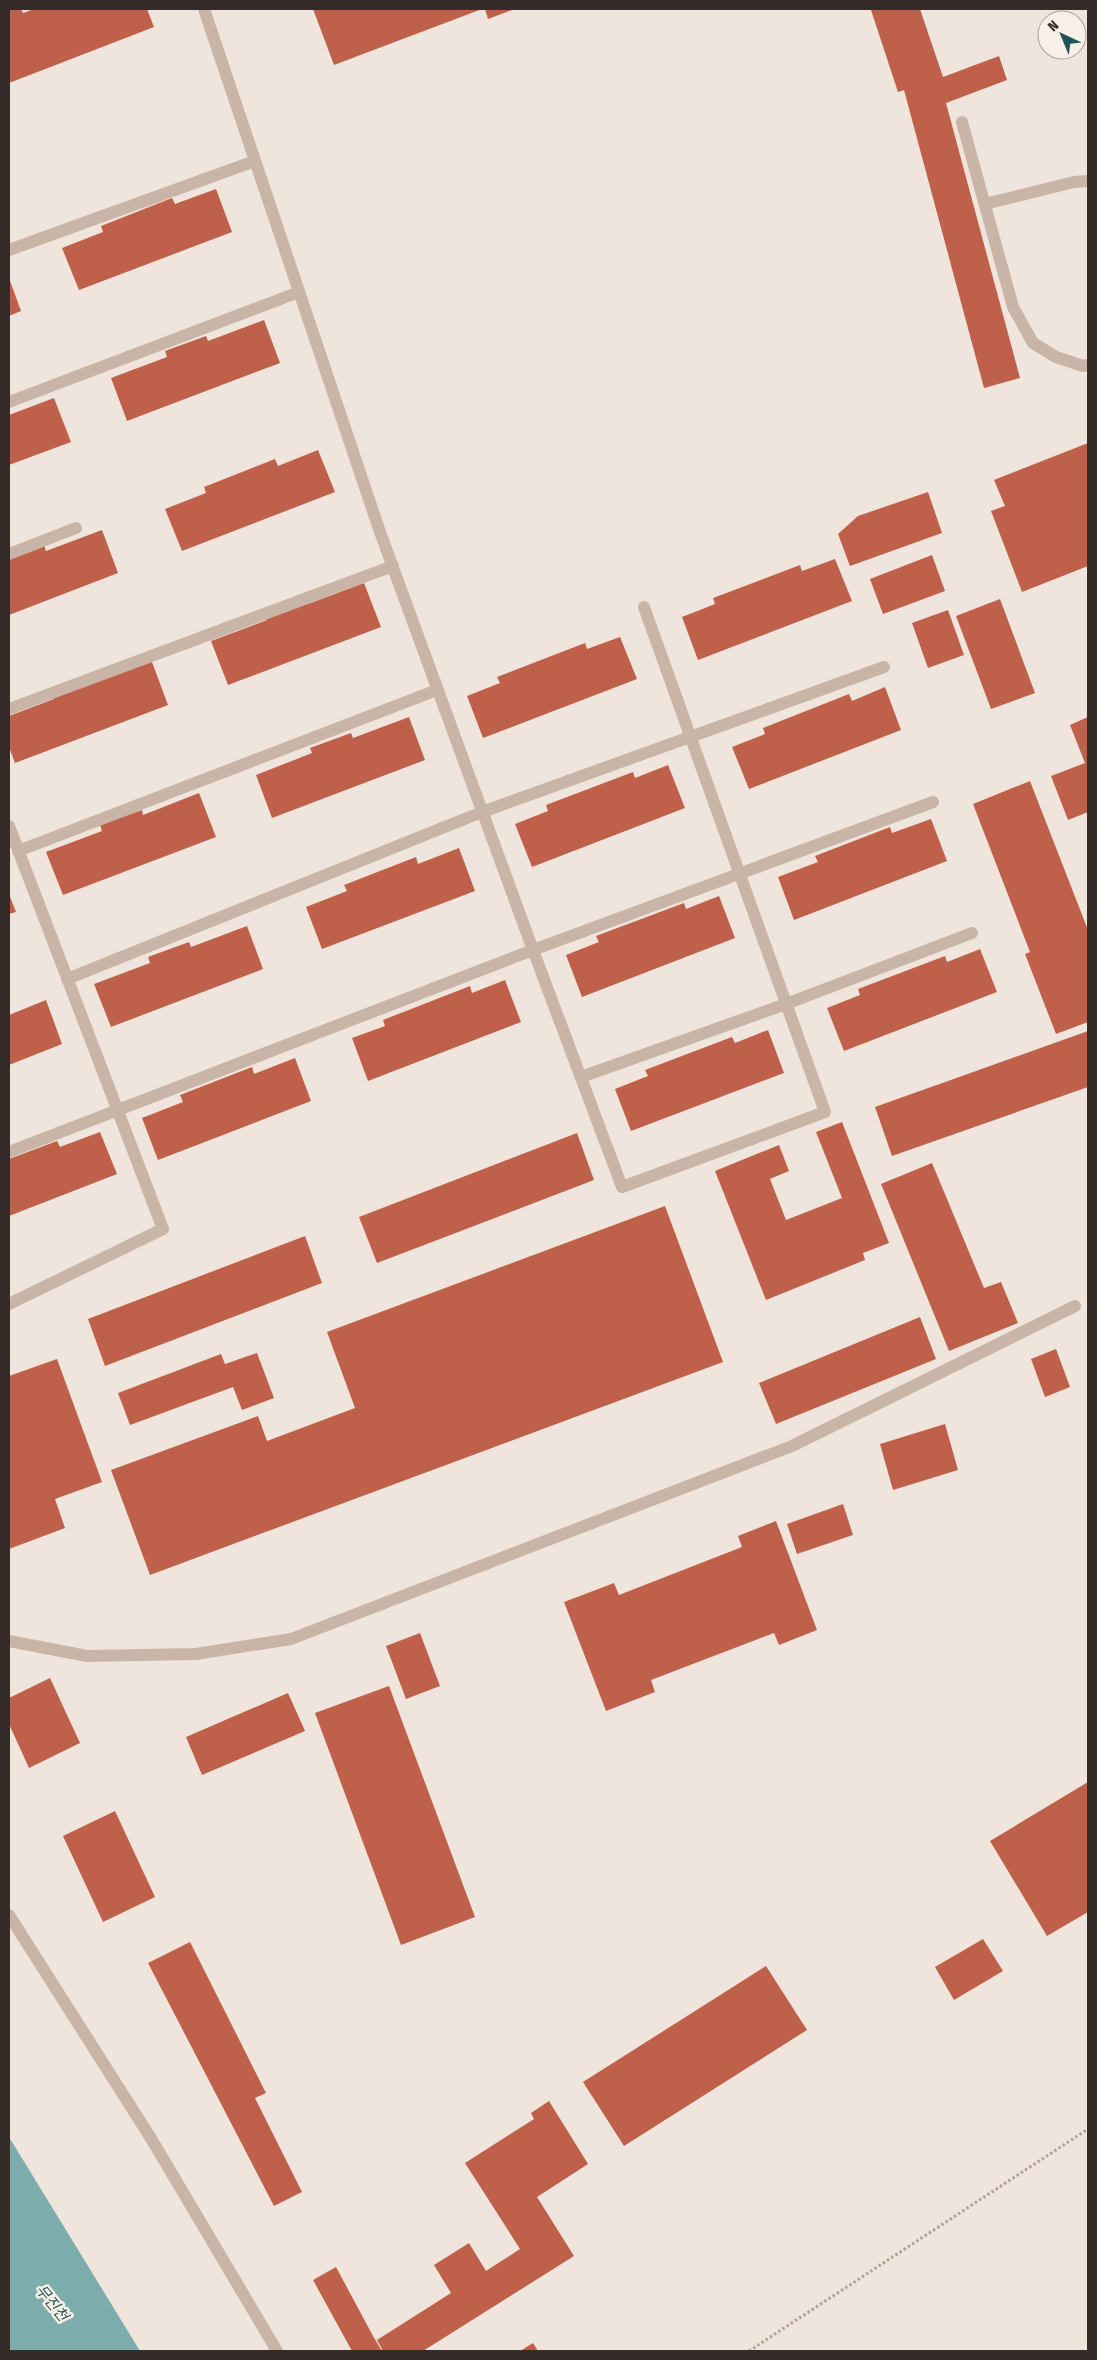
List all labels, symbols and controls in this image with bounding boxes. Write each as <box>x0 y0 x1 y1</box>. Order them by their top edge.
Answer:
north arrow <box>1037 10 1087 60</box>
text: N <box>1044 17 1062 35</box>
water label: 무진천 <box>32 2281 73 2326</box>

